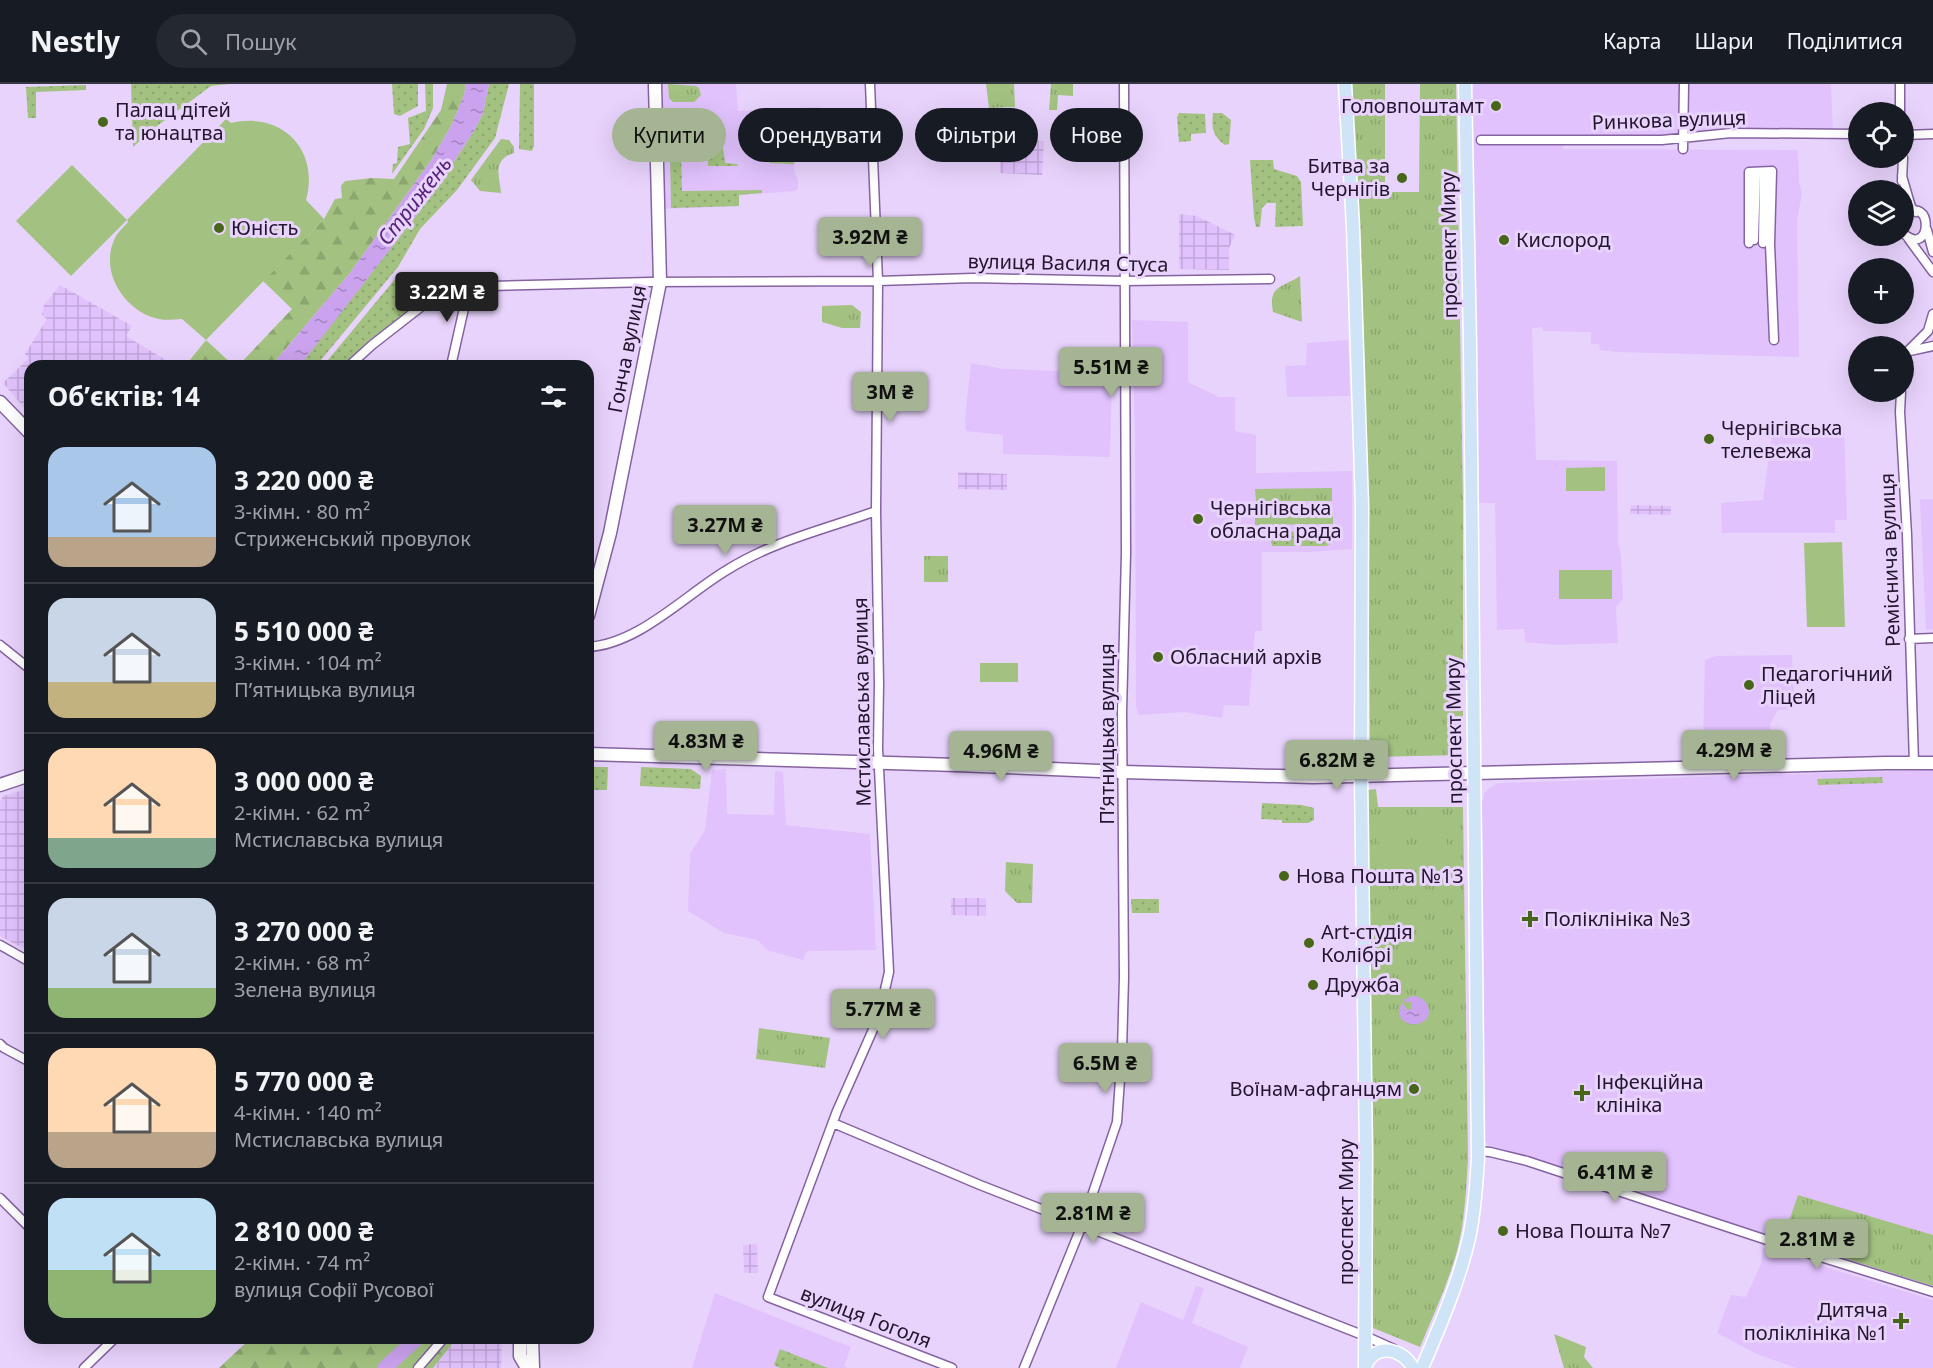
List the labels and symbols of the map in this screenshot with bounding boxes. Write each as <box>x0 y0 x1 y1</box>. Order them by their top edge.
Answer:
place label: Головпоштамт <box>1341 92 1484 119</box>
place label: Палац дітей та юнацтва <box>115 96 231 146</box>
marker: Головпоштамт <box>1489 99 1503 113</box>
street label: Ринкова вулиця <box>1591 103 1747 136</box>
marker: Палац дітей та юнацтва <box>96 115 110 129</box>
water label: Стрижень <box>371 150 458 251</box>
place label: Битва за Чернігів <box>1308 152 1390 202</box>
marker: Битва за Чернігів <box>1395 171 1409 185</box>
street label: проспект Миру <box>1434 171 1463 319</box>
place label: Юність <box>231 214 298 241</box>
pin: 3.92M ₴ <box>815 217 925 268</box>
marker: Юність <box>212 221 226 235</box>
place label: Кислород <box>1516 226 1610 253</box>
marker: Кислород <box>1497 233 1511 247</box>
street label: вулиця Василя Стуса <box>967 247 1169 278</box>
pin: 3.22M ₴ <box>392 272 502 323</box>
street label: Гонча вулиця <box>601 283 652 415</box>
pin: 5.51M ₴ <box>1056 347 1166 398</box>
pin: 3M ₴ <box>854 372 926 423</box>
place label: Чернігівська телевежа <box>1721 414 1842 464</box>
marker: Чернігівська телевежа <box>1702 432 1716 446</box>
street label: Реміснича вулиця <box>1873 472 1906 648</box>
place label: Чернігівська обласна рада <box>1210 494 1342 544</box>
pin: 3.27M ₴ <box>670 505 780 556</box>
marker: Чернігівська обласна рада <box>1191 512 1205 526</box>
street label: Мстиславська вулиця <box>846 597 877 807</box>
street label: Пʼятницька вулиця <box>1093 643 1120 825</box>
place label: Обласний архів <box>1170 643 1322 670</box>
marker: Обласний архів <box>1151 650 1165 664</box>
street label: проспект Миру <box>1439 657 1468 805</box>
place label: Педагогічний Ліцей <box>1761 660 1893 710</box>
marker: Педагогічний Ліцей <box>1742 678 1756 692</box>
pin: 4.83M ₴ <box>651 721 761 772</box>
pin: 4.29M ₴ <box>1679 730 1789 781</box>
pin: 4.96M ₴ <box>946 731 1056 782</box>
pin: 6.82M ₴ <box>1282 740 1392 791</box>
place label: Нова Пошта №13 <box>1296 862 1464 889</box>
marker: Нова Пошта №13 <box>1277 869 1291 883</box>
place label: Поліклініка №3 <box>1544 905 1691 932</box>
marker: Поліклініка №3 <box>1521 910 1539 928</box>
place label: Art-студія Колібрі <box>1321 918 1413 968</box>
marker: Art-студія Колібрі <box>1302 936 1316 950</box>
place label: Дружба <box>1325 971 1400 998</box>
marker: Дружба <box>1306 978 1320 992</box>
pin: 5.77M ₴ <box>828 989 938 1040</box>
pin: 6.5M ₴ <box>1056 1043 1154 1094</box>
place label: Інфекційна клініка <box>1596 1068 1704 1118</box>
place label: Воїнам-афганцям <box>1230 1075 1402 1102</box>
marker: Воїнам-афганцям <box>1407 1082 1421 1096</box>
marker: Інфекційна клініка <box>1573 1084 1591 1102</box>
street label: проспект Миру <box>1332 1138 1359 1285</box>
pin: 6.41M ₴ <box>1560 1152 1670 1203</box>
pin: 2.81M ₴ <box>1038 1193 1148 1244</box>
place label: Нова Пошта №7 <box>1515 1217 1671 1244</box>
pin: 2.81M ₴ <box>1762 1219 1872 1270</box>
marker: Нова Пошта №7 <box>1496 1224 1510 1238</box>
street label: вулиця Гоголя <box>797 1279 936 1354</box>
place label: Дитяча поліклініка №1 <box>1744 1296 1888 1346</box>
marker: Дитяча поліклініка №1 <box>1892 1312 1910 1330</box>

